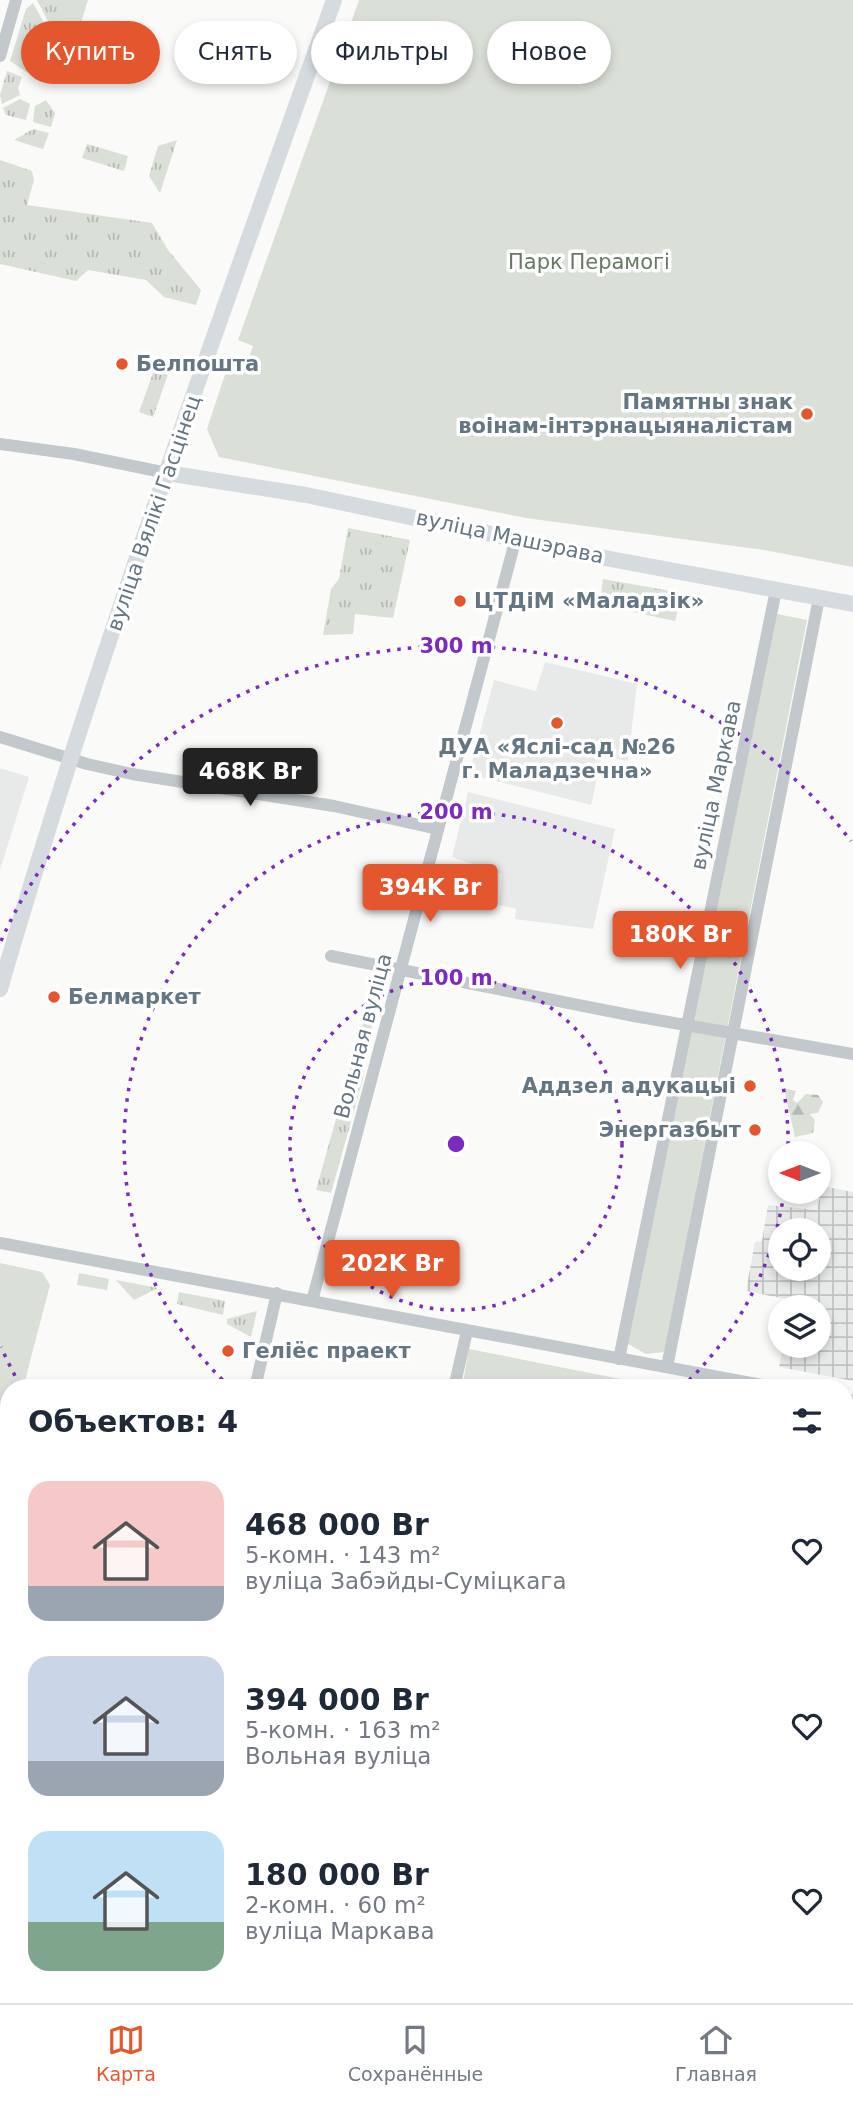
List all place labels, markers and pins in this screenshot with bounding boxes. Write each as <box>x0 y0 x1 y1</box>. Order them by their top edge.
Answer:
place label: Белпошта <box>136 352 259 376</box>
marker: Белпошта <box>114 356 130 372</box>
place label: Памятны знак воінам-інтэрнацыяналістам <box>458 390 793 438</box>
marker: Памятны знак воінам-інтэрнацыяналістам <box>799 406 815 422</box>
place label: ЦТДіМ «Маладзік» <box>474 589 704 613</box>
marker: ЦТДіМ «Маладзік» <box>452 593 468 609</box>
marker: ДУА «Яслі-сад №26 г. Маладзечна» <box>549 715 565 731</box>
place label: ДУА «Яслі-сад №26 г. Маладзечна» <box>438 735 676 783</box>
pin: 468K Br <box>185 748 315 808</box>
pin: 394K Br <box>365 864 495 924</box>
pin: 180K Br <box>615 912 745 971</box>
place label: Белмаркет <box>68 985 201 1009</box>
marker: Белмаркет <box>46 989 62 1005</box>
place label: Аддзел адукацыі <box>522 1074 736 1098</box>
marker: Аддзел адукацыі <box>742 1078 758 1094</box>
place label: Энергазбыт <box>599 1118 742 1142</box>
marker: Энергазбыт <box>747 1122 763 1138</box>
centre of rings <box>444 1132 468 1156</box>
pin: 202K Br <box>327 1240 457 1300</box>
place label: Геліёс праект <box>242 1339 411 1363</box>
marker: Геліёс праект <box>220 1343 236 1359</box>

